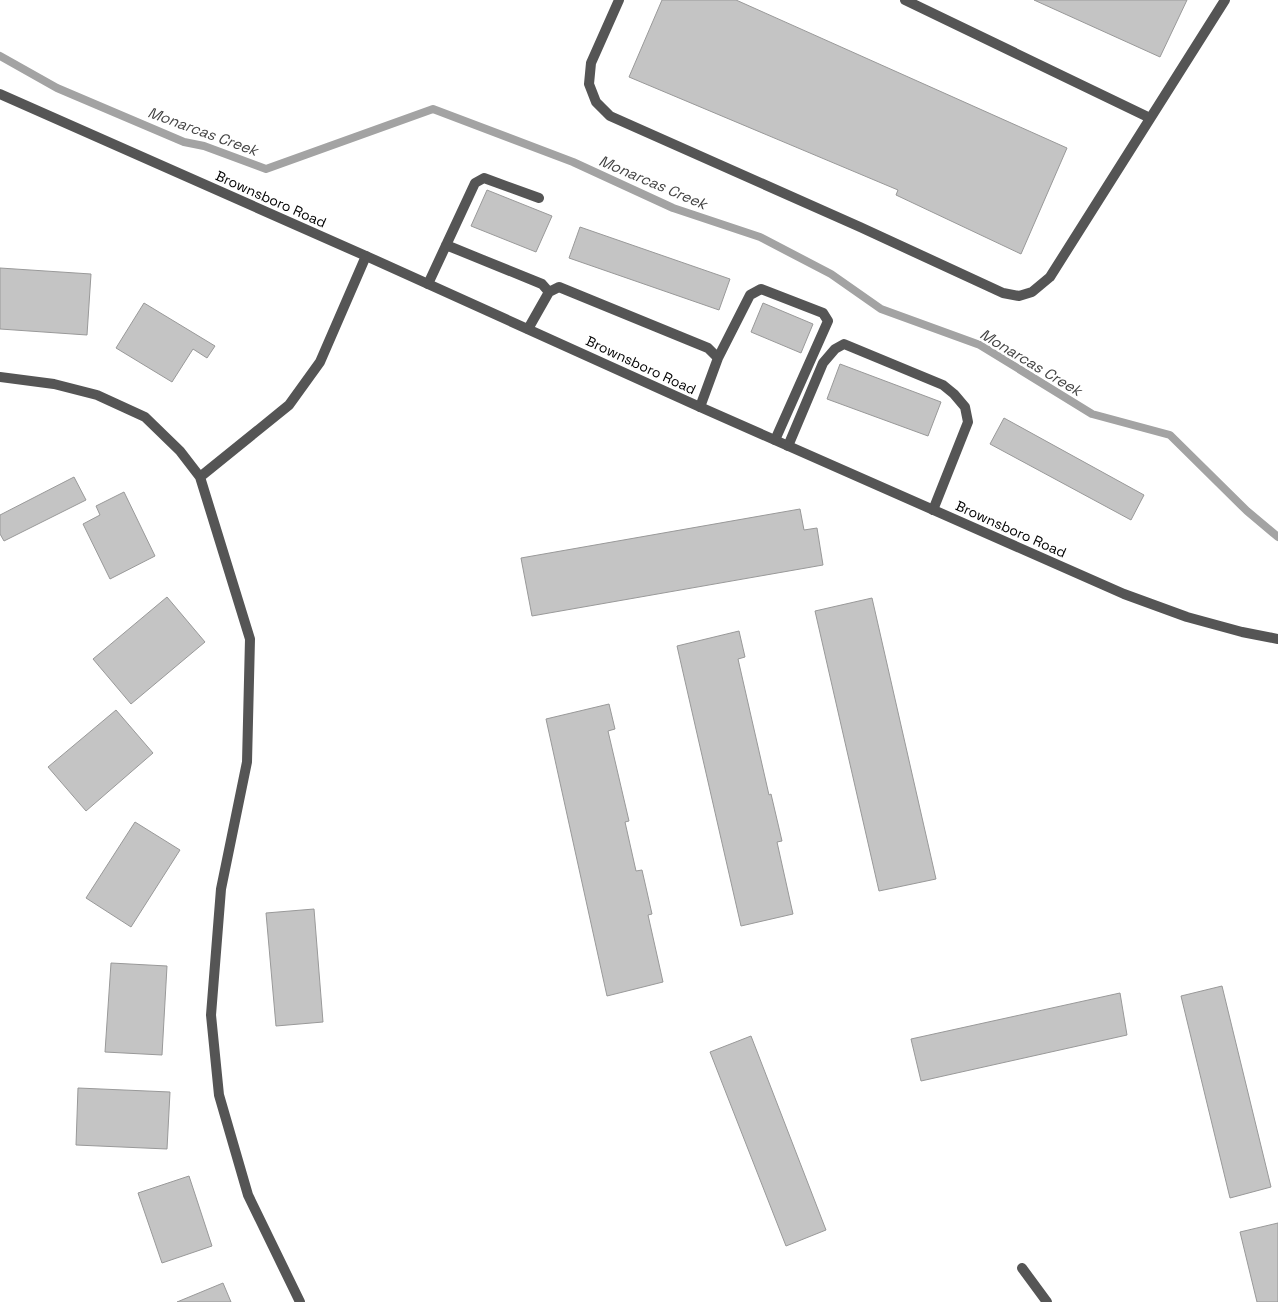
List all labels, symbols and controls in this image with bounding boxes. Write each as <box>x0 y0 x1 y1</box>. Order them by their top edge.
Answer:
water label: Monarcas Creek <box>145 102 262 160</box>
water label: Monarcas Creek <box>596 151 712 214</box>
street label: Brownsboro Road <box>213 167 329 231</box>
water label: Monarcas Creek <box>977 324 1087 401</box>
street label: Brownsboro Road <box>583 332 699 398</box>
street label: Brownsboro Road <box>953 497 1069 561</box>

